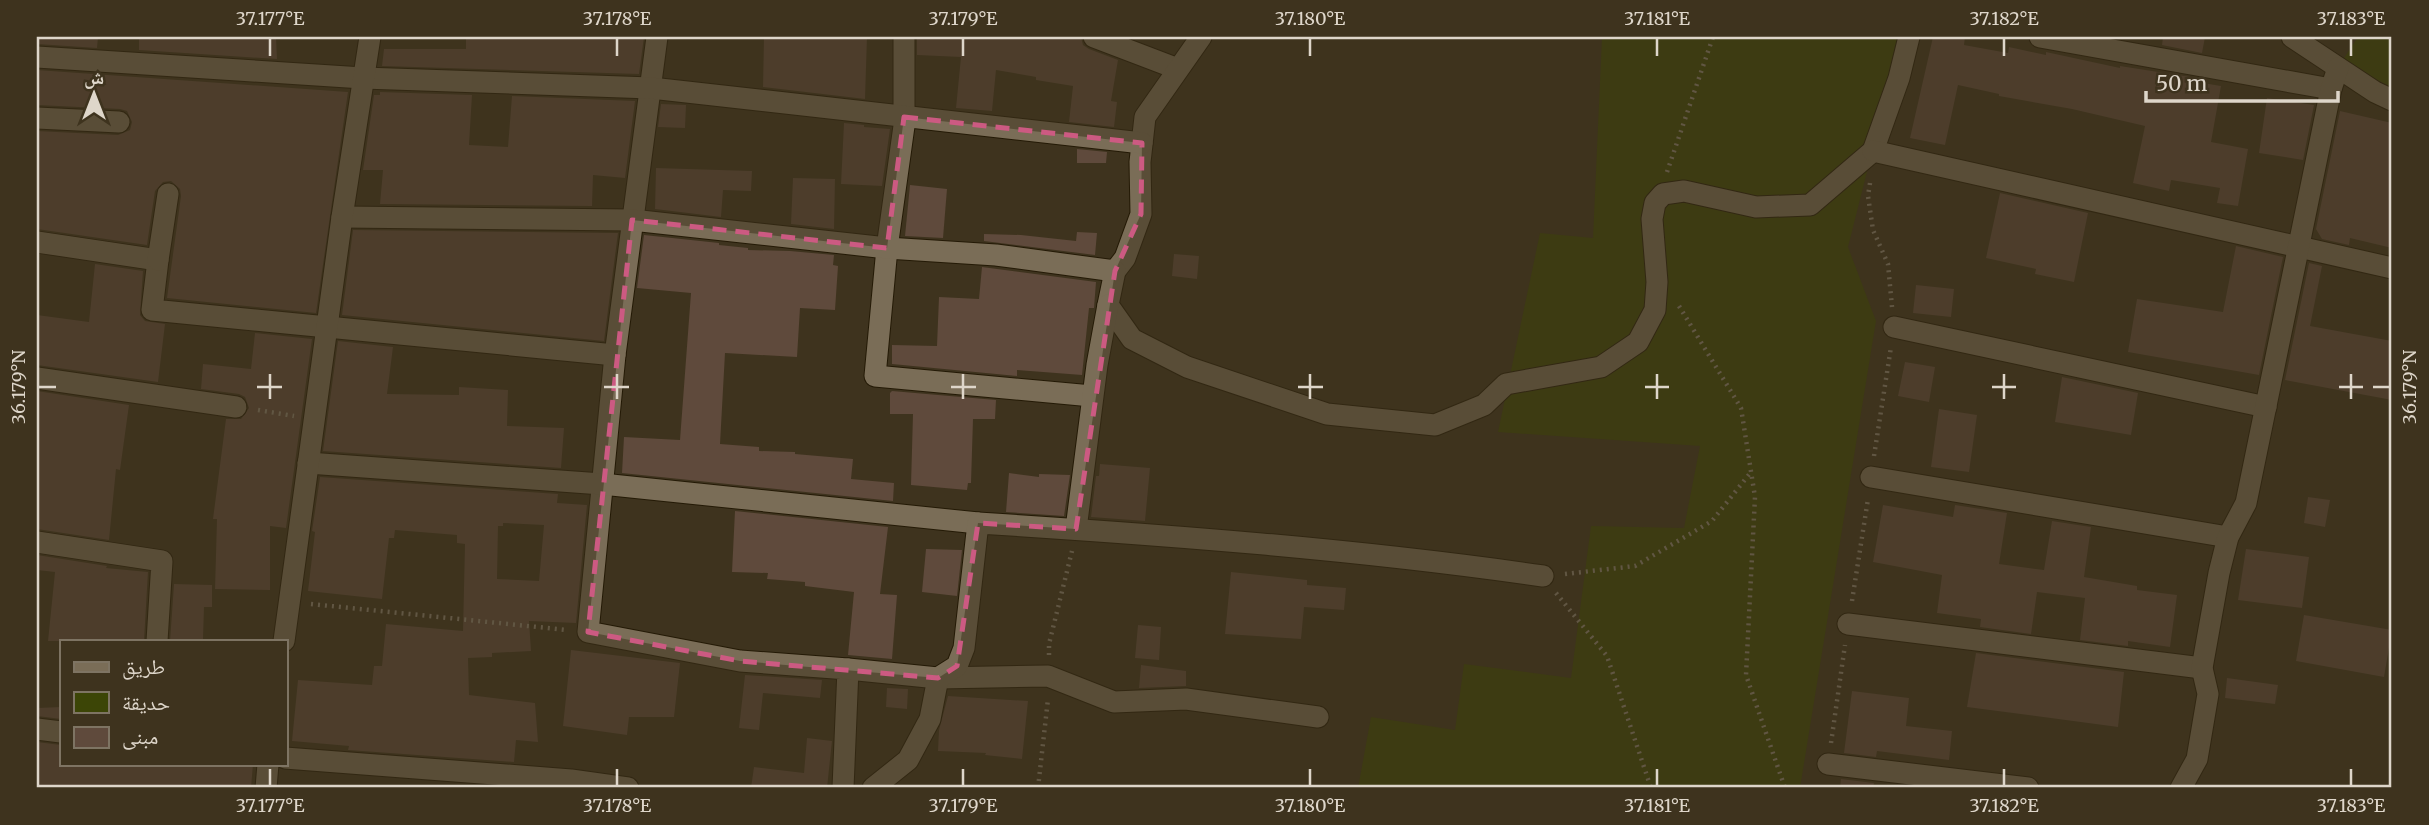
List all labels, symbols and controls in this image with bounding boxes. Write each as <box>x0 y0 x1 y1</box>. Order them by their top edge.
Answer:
text: 37.177°E <box>236 7 305 30</box>
text: 37.178°E <box>583 7 652 30</box>
text: 37.179°E <box>929 7 998 30</box>
text: 37.180°E <box>1275 7 1346 30</box>
text: 37.181°E <box>1624 7 1690 30</box>
text: 37.182°E <box>1969 7 2039 30</box>
text: 37.183°E <box>2317 7 2386 30</box>
north arrow <box>60 60 130 130</box>
scale bar <box>2146 60 2338 104</box>
text: ش <box>84 65 104 89</box>
text: 50 m <box>2156 70 2207 97</box>
text: 36.179°N <box>7 350 30 424</box>
text: 36.179°N <box>2398 350 2421 424</box>
legend <box>60 640 287 766</box>
text: طريق <box>122 653 165 680</box>
text: حديقة <box>122 689 170 716</box>
text: مبنى <box>122 723 158 750</box>
text: 37.177°E <box>236 794 305 817</box>
text: 37.178°E <box>583 794 652 817</box>
text: 37.179°E <box>929 794 998 817</box>
text: 37.180°E <box>1275 794 1346 817</box>
text: 37.181°E <box>1624 794 1690 817</box>
text: 37.182°E <box>1969 794 2039 817</box>
text: 37.183°E <box>2317 794 2386 817</box>

